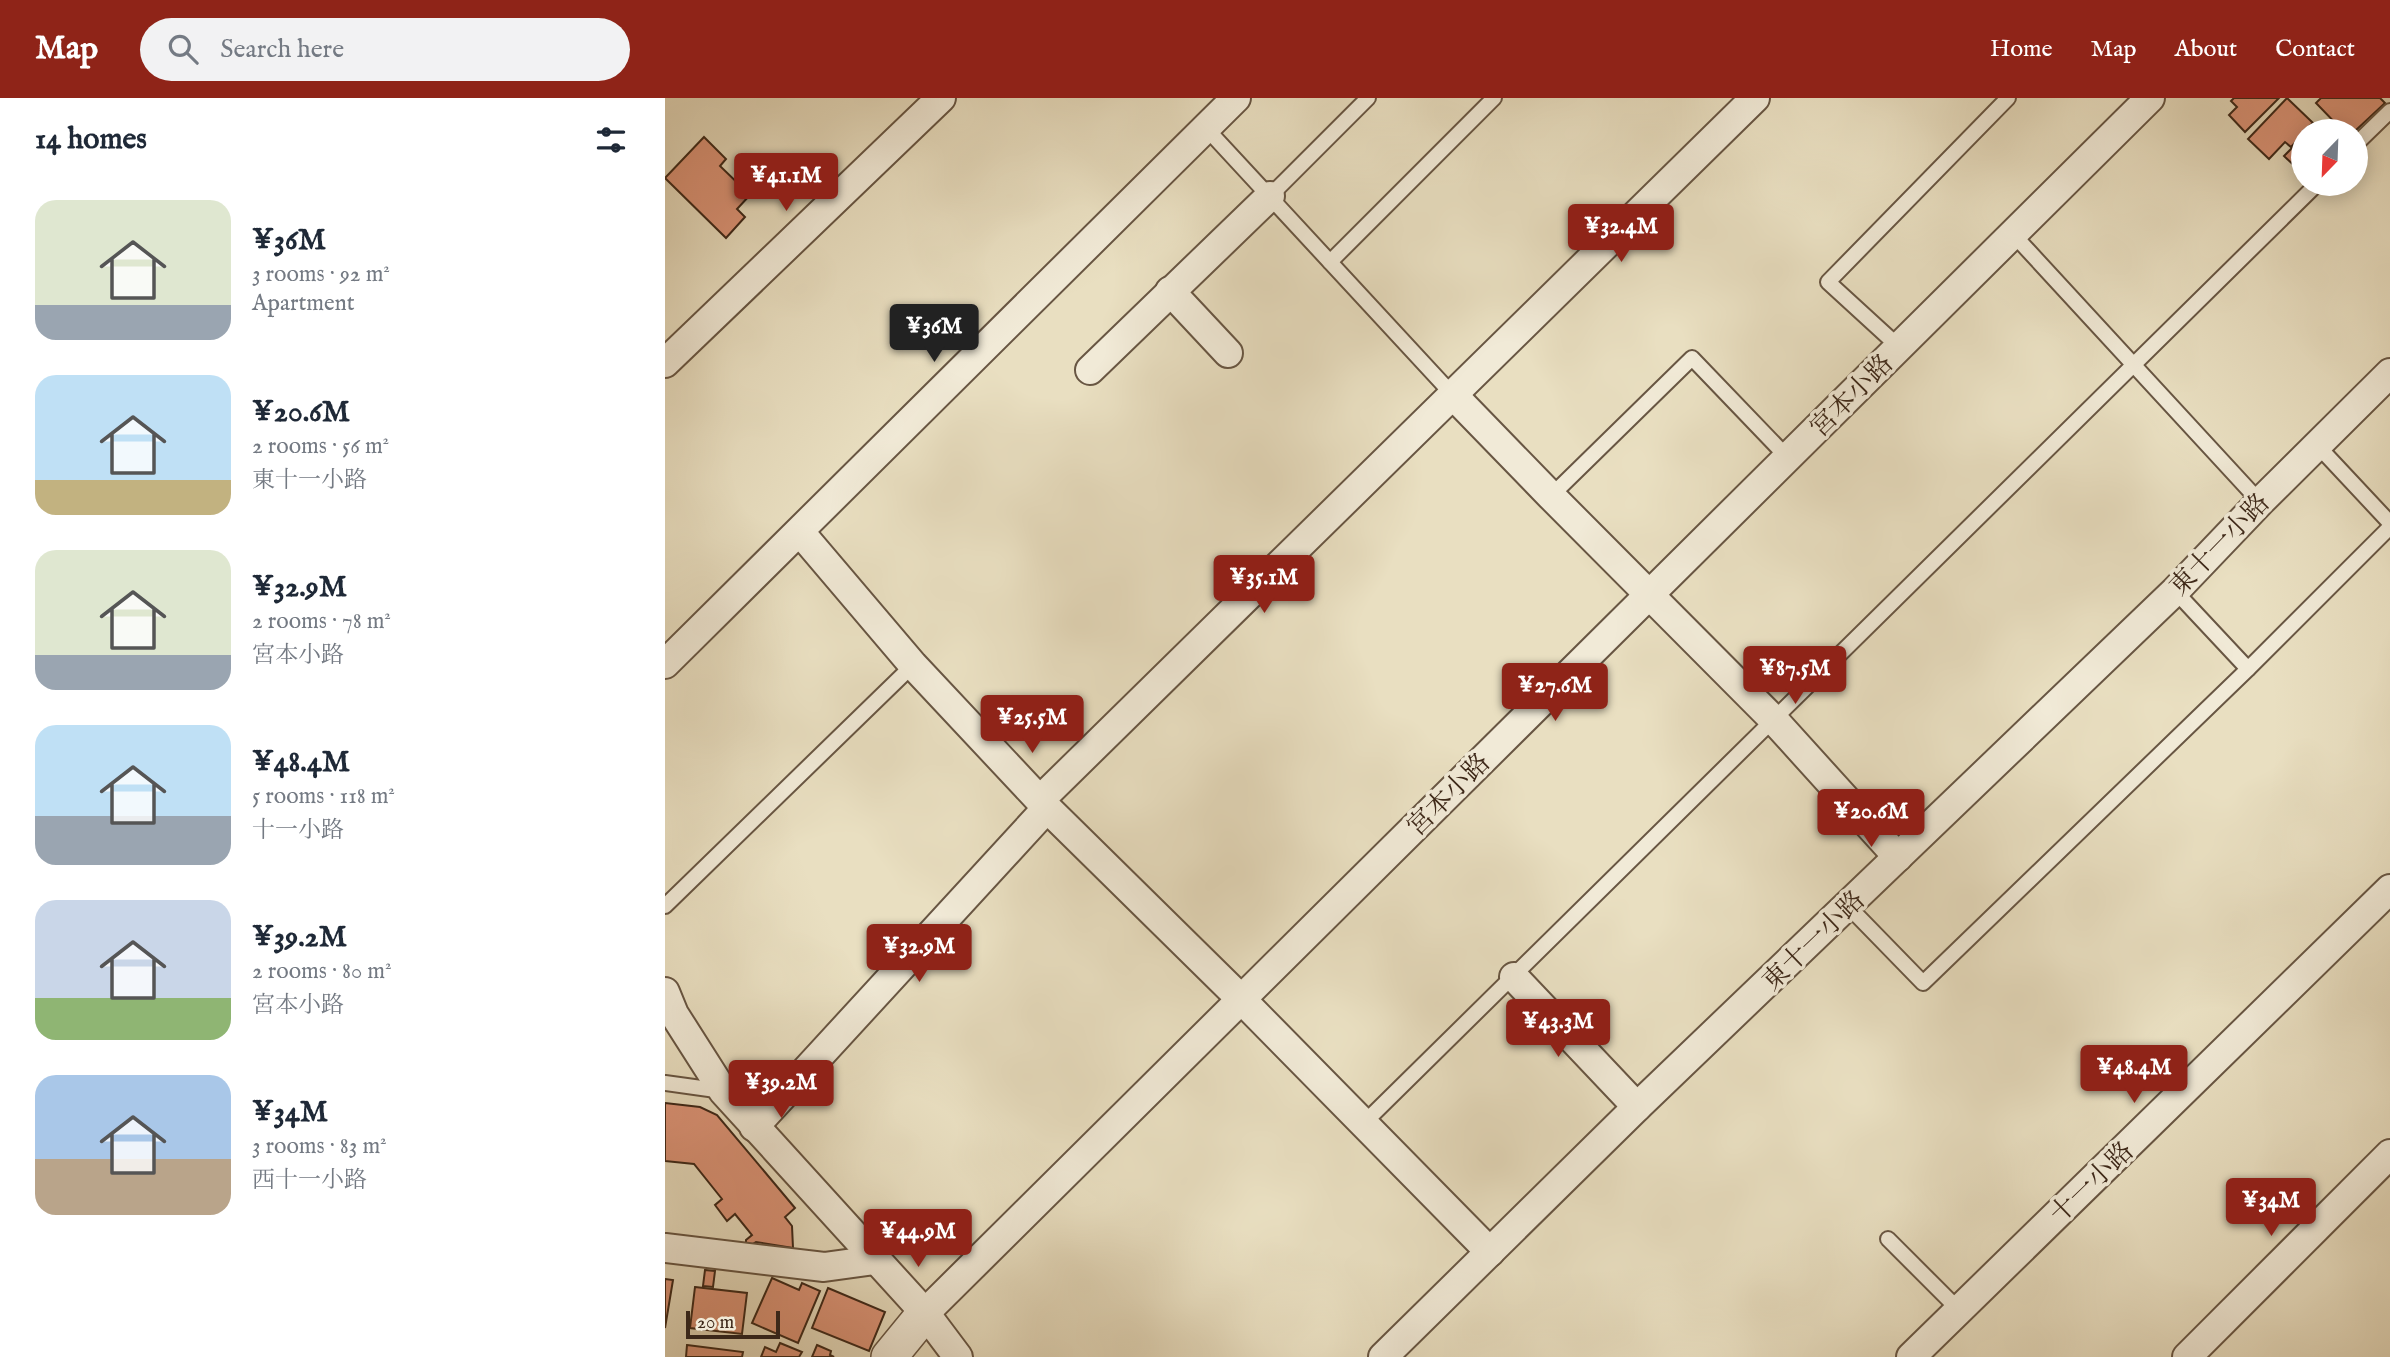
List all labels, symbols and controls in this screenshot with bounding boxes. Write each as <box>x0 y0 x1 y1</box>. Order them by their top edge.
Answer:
search box <box>140 18 630 81</box>
text: Map <box>35 28 98 70</box>
icon: search <box>164 30 202 68</box>
text: Search here <box>220 33 344 66</box>
text: Home <box>1990 34 2053 65</box>
text: Map <box>2091 34 2137 65</box>
text: About <box>2175 34 2237 65</box>
text: Contact <box>2275 34 2355 65</box>
north arrow <box>2291 119 2368 196</box>
map controls <box>2291 119 2368 196</box>
text: 14 homes <box>35 121 147 159</box>
icon: filters <box>592 121 630 159</box>
pin: ¥41.1M <box>729 153 843 213</box>
text: ¥41.1M <box>750 161 822 190</box>
pin: ¥32.4M <box>1564 204 1678 264</box>
text: ¥32.4M <box>1584 212 1658 241</box>
text: ¥36M <box>252 222 326 260</box>
icon: home <box>91 228 175 312</box>
text: 3 rooms · 92 m² <box>252 260 390 289</box>
text: Apartment <box>252 289 355 318</box>
pin: ¥36M <box>893 304 975 364</box>
text: ¥36M <box>906 312 962 341</box>
street label: 宮本小路 <box>1804 348 1901 445</box>
text: ¥20.6M <box>252 394 350 432</box>
icon: home <box>91 403 175 487</box>
text: 2 rooms · 56 m² <box>252 432 389 461</box>
text: 東十一小路 <box>252 466 367 495</box>
street label: 東十一小路 <box>2163 487 2277 603</box>
pin: ¥35.1M <box>1207 556 1321 615</box>
text: ¥35.1M <box>1230 563 1298 592</box>
text: ¥32.9M <box>252 569 347 607</box>
icon: home <box>91 578 175 662</box>
text: 2 rooms · 78 m² <box>252 607 391 636</box>
text: 宮本小路 <box>252 641 344 670</box>
pin: ¥87.5M <box>1738 646 1852 706</box>
text: ¥87.5M <box>1759 654 1831 683</box>
pin: ¥27.6M <box>1498 664 1612 723</box>
text: ¥27.6M <box>1518 671 1592 700</box>
pin: ¥25.5M <box>975 696 1089 755</box>
text: ¥25.5M <box>997 703 1067 732</box>
text: ¥48.4M <box>252 744 350 782</box>
street label: 宮本小路 <box>1401 747 1498 844</box>
icon: home <box>91 753 175 837</box>
text: 5 rooms · 118 m² <box>252 782 395 811</box>
pin: ¥20.6M <box>1814 790 1928 849</box>
text: ¥20.6M <box>1833 797 1909 826</box>
text: 十一小路 <box>252 816 344 845</box>
street label: 東十一小路 <box>1756 884 1872 998</box>
text: ¥39.2M <box>252 919 347 957</box>
pin: ¥32.9M <box>862 924 976 984</box>
icon: home <box>91 928 175 1012</box>
text: ¥32.9M <box>883 932 955 961</box>
text: 2 rooms · 80 m² <box>252 957 392 986</box>
text: 宮本小路 <box>252 991 344 1020</box>
pin: ¥43.3M <box>1501 1000 1615 1059</box>
text: ¥43.3M <box>1522 1007 1594 1036</box>
pin: ¥48.4M <box>2077 1046 2191 1105</box>
text: ¥48.4M <box>2096 1053 2172 1082</box>
pin: ¥39.2M <box>724 1060 838 1120</box>
text: ¥39.2M <box>745 1068 817 1097</box>
text: ¥34M <box>252 1094 328 1132</box>
icon: home <box>91 1103 175 1187</box>
text: 3 rooms · 83 m² <box>252 1132 387 1161</box>
street label: 十一小路 <box>2043 1135 2141 1231</box>
text: 西十一小路 <box>252 1166 367 1195</box>
pin: ¥34M <box>2230 1178 2312 1238</box>
text: ¥34M <box>2242 1186 2300 1215</box>
pin: ¥44.9M <box>861 1210 975 1269</box>
text: ¥44.9M <box>880 1217 956 1246</box>
scale bar <box>686 1308 781 1340</box>
text: 20 m <box>697 1311 734 1335</box>

